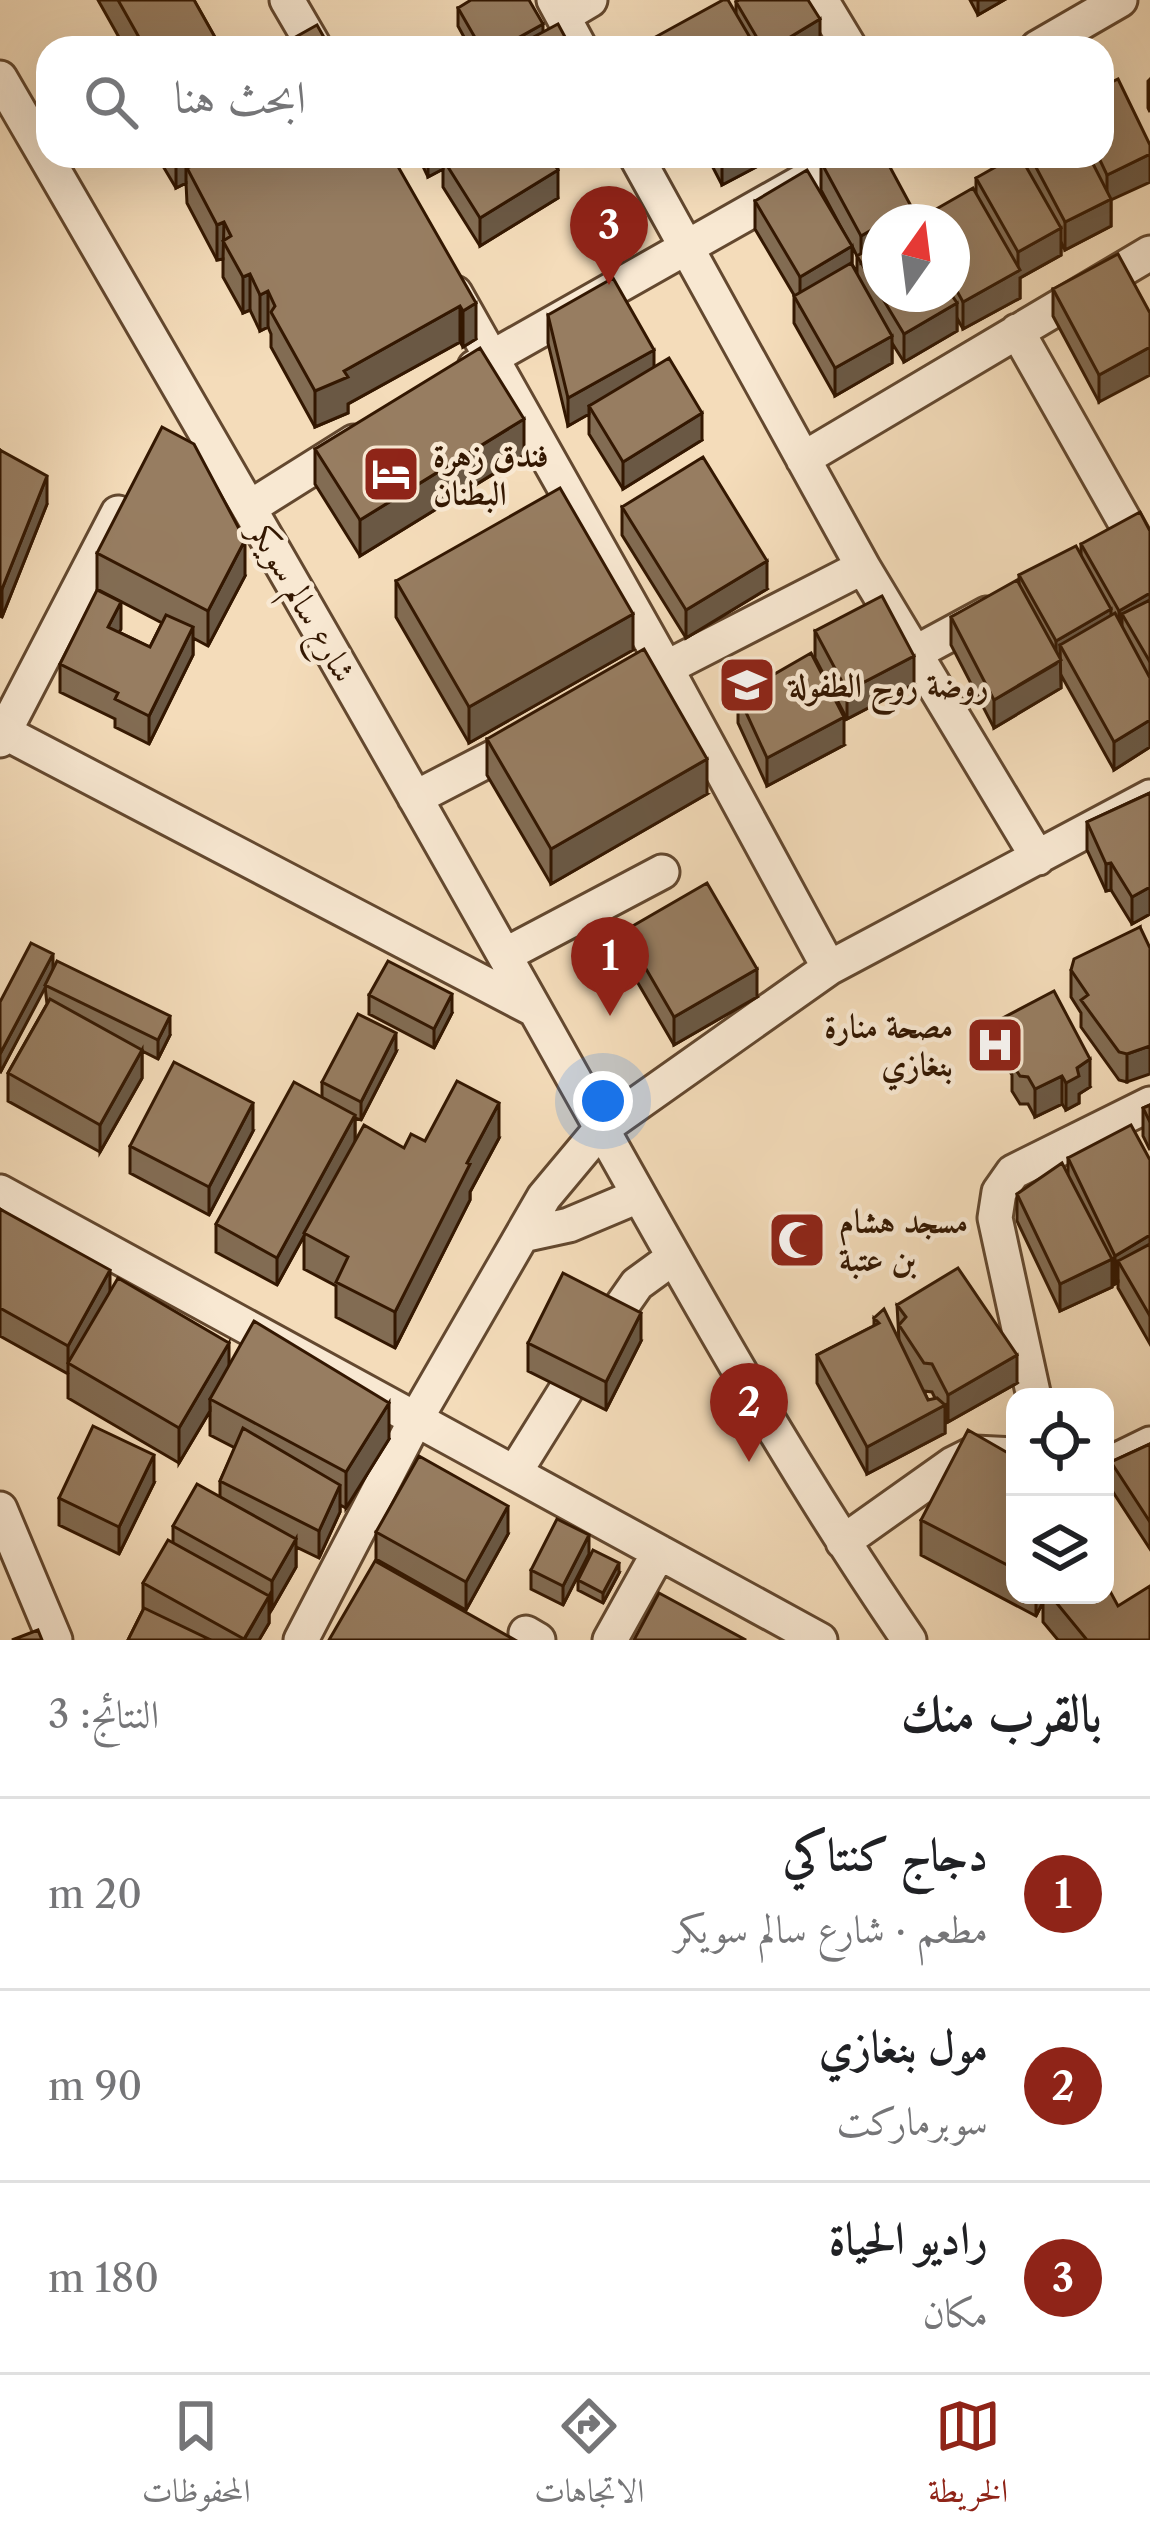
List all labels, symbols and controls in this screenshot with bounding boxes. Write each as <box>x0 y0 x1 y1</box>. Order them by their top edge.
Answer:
search box <box>36 36 1114 168</box>
icon: search <box>78 69 144 135</box>
text: ابحث هنا <box>174 69 306 125</box>
pin: 3 <box>570 186 648 285</box>
north arrow <box>862 204 970 312</box>
place label: فندق زهرة البطنان <box>433 435 549 514</box>
hotel icon: فندق زهرة البطنان <box>360 443 422 505</box>
street label: شارع سالم سويكر <box>232 512 365 693</box>
school or university icon: روضة روح الطفولة <box>716 654 778 716</box>
place label: روضة روح الطفولة <box>787 665 989 716</box>
pin: 1 <box>571 917 649 1016</box>
place label: مصحة منارة بنغازي <box>824 1006 953 1091</box>
hospital icon: مصحة منارة بنغازي <box>964 1014 1026 1076</box>
your location <box>573 1071 633 1131</box>
place label: مسجد هشام بن عتبة <box>839 1201 968 1280</box>
mosque icon: مسجد هشام بن عتبة <box>766 1209 828 1271</box>
pin: 2 <box>710 1363 788 1462</box>
map controls <box>1006 1388 1114 1604</box>
button: locate <box>1006 1388 1114 1496</box>
button: layers <box>1006 1496 1114 1604</box>
text: بالقرب منك <box>901 1682 1102 1744</box>
text: النتائج: 3 <box>48 1690 159 1738</box>
text: دجاج كنتاكي <box>783 1826 988 1882</box>
text: 20 m <box>48 1870 142 1918</box>
text: 1 <box>1054 1870 1072 1918</box>
text: مطعم · شارع سالم سويكر <box>675 1905 988 1953</box>
text: مول بنغازي <box>819 2018 988 2074</box>
text: 90 m <box>48 2062 142 2110</box>
text: 2 <box>1051 2062 1075 2110</box>
text: سوبرماركت <box>837 2097 988 2145</box>
text: راديو الحياة <box>829 2210 988 2266</box>
text: 180 m <box>48 2254 159 2302</box>
text: 3 <box>1052 2254 1074 2302</box>
text: مكان <box>923 2289 988 2337</box>
tab: المحفوظات <box>142 2393 251 2523</box>
tab: الاتجاهات <box>534 2393 644 2523</box>
tab: الخريطة <box>928 2393 1008 2523</box>

